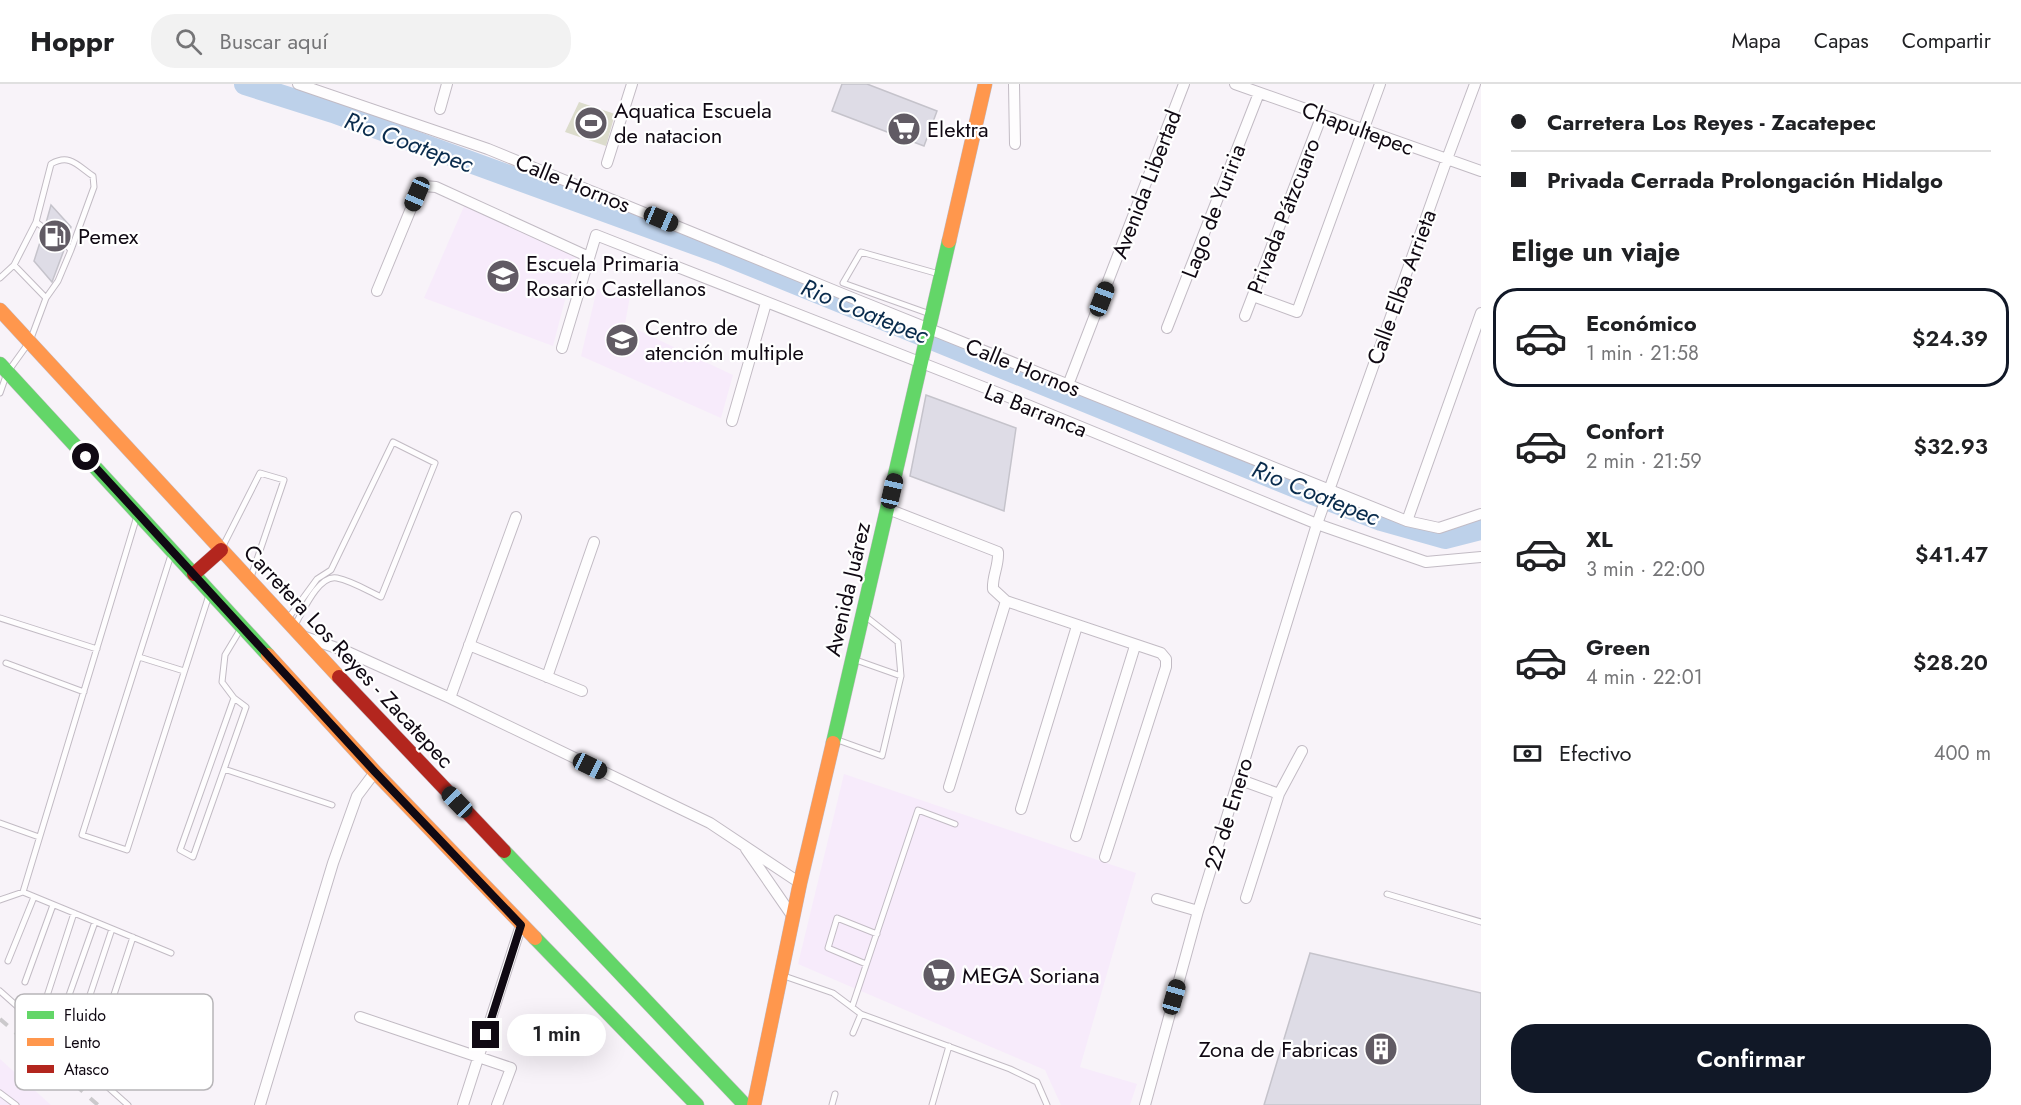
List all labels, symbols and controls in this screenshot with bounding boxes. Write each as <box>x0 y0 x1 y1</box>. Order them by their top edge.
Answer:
search box <box>151 14 571 68</box>
text: Hoppr <box>30 21 115 62</box>
icon: search <box>172 25 205 58</box>
text: Buscar aquí <box>220 25 328 57</box>
text: Mapa <box>1732 26 1781 56</box>
text: Capas <box>1814 26 1869 56</box>
text: Compartir <box>1902 26 1991 56</box>
street label: Chapultepec <box>1297 93 1419 163</box>
place label: Aquatica Escuela de natacion <box>614 94 772 151</box>
water label: Rio Coatepec <box>340 102 479 182</box>
sports icon: Aquatica Escuela de natacion <box>573 105 609 141</box>
street label: Avenida Libertad <box>1103 105 1189 263</box>
text: Carretera Los Reyes - Zacatepec <box>1547 106 1876 138</box>
supermarket icon: Elektra <box>886 111 922 147</box>
place label: Elektra <box>927 113 989 145</box>
street label: Privada Pátzcuaro <box>1239 133 1327 299</box>
street label: Lago de Yuriria <box>1173 139 1253 283</box>
street label: Calle Hornos <box>511 145 635 221</box>
text: Privada Cerrada Prolongación Hidalgo <box>1547 164 1943 196</box>
car <box>402 174 432 214</box>
car <box>641 204 681 234</box>
street label: Calle Elba Arrieta <box>1358 205 1444 369</box>
fuel station icon: Pemex <box>37 218 73 254</box>
place label: Pemex <box>78 220 139 252</box>
text: Elige un viaje <box>1511 232 1680 271</box>
place label: Escuela Primaria Rosario Castellanos <box>526 247 706 304</box>
school or university icon: Escuela Primaria Rosario Castellanos <box>485 258 521 294</box>
water label: Rio Coatepec <box>796 269 935 353</box>
car <box>1087 279 1117 319</box>
text: Económico <box>1586 307 1697 339</box>
place label: Centro de atención multiple <box>645 311 804 368</box>
icon: car <box>1514 311 1568 365</box>
school or university icon: Centro de atención multiple <box>604 322 640 358</box>
text: $24.39 <box>1912 322 1988 354</box>
street label: Calle Hornos <box>961 329 1085 405</box>
text: 1 min · 21:58 <box>1586 339 1699 368</box>
street label: La Barranca <box>980 375 1092 445</box>
text: Confort <box>1586 415 1664 447</box>
icon: car <box>1514 419 1568 473</box>
text: $32.93 <box>1913 430 1988 462</box>
route start <box>72 443 99 470</box>
text: 2 min · 21:59 <box>1586 447 1702 476</box>
water label: Rio Coatepec <box>1247 451 1386 535</box>
car <box>879 471 905 511</box>
street label: Avenida Juárez <box>816 519 878 659</box>
text: XL <box>1586 523 1613 555</box>
icon: car <box>1514 527 1568 581</box>
street label: Carretera Los Reyes - Zacatepec <box>236 537 462 775</box>
text: $41.47 <box>1915 538 1988 570</box>
text: 3 min · 22:00 <box>1586 555 1705 584</box>
text: Green <box>1586 631 1650 663</box>
icon: car <box>1514 635 1568 689</box>
text: $28.20 <box>1913 646 1988 678</box>
text: 4 min · 22:01 <box>1586 663 1703 692</box>
icon: cash <box>1511 737 1544 770</box>
text: Efectivo <box>1559 737 1632 769</box>
text: 400 m <box>1934 739 1991 768</box>
car <box>570 750 610 782</box>
street label: 22 de Enero <box>1196 754 1260 874</box>
car <box>438 783 476 821</box>
supermarket icon: MEGA Soriana <box>921 957 957 993</box>
place label: MEGA Soriana <box>962 959 1099 991</box>
car <box>1160 977 1188 1017</box>
legend <box>15 994 213 1090</box>
text: Fluido <box>64 1004 106 1027</box>
callout: 1 min <box>507 1014 606 1056</box>
text: 1 min <box>532 1020 581 1049</box>
route end <box>472 1021 499 1048</box>
button: Confirmar <box>1511 1024 1991 1093</box>
text: Lento <box>64 1031 101 1054</box>
building icon: Zona de Fabricas <box>1363 1031 1399 1067</box>
place label: Zona de Fabricas <box>1199 1033 1358 1065</box>
text: Atasco <box>64 1058 109 1081</box>

